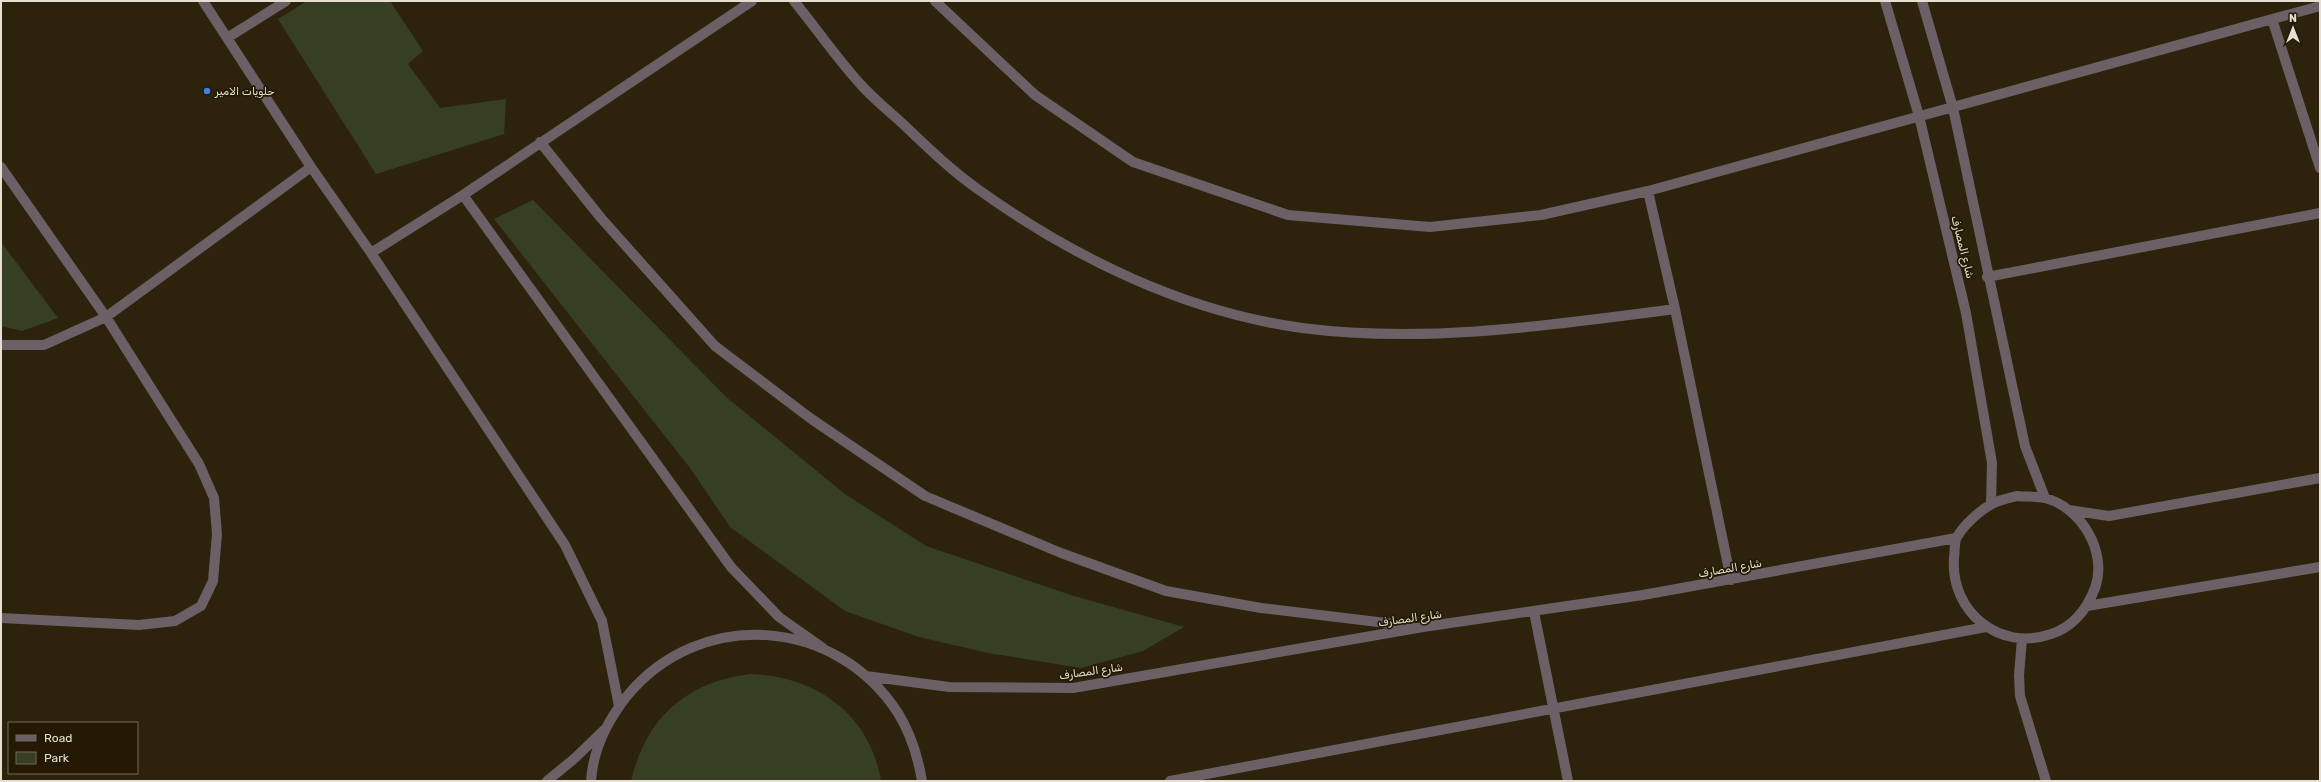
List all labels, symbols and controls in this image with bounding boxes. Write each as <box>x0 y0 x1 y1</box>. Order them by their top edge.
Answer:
north arrow <box>2273 8 2313 48</box>
text: N <box>2289 12 2297 25</box>
place label: حلويات الامير <box>214 85 275 99</box>
marker: حلويات الامير <box>202 86 212 96</box>
street label: شارع المصارف <box>1947 214 1977 280</box>
street label: شارع المصارف <box>1697 557 1763 582</box>
street label: شارع المصارف <box>1377 608 1443 631</box>
street label: شارع المصارف <box>1058 661 1124 684</box>
legend <box>8 722 138 774</box>
text: Road <box>44 731 72 745</box>
text: Park <box>44 751 70 765</box>

